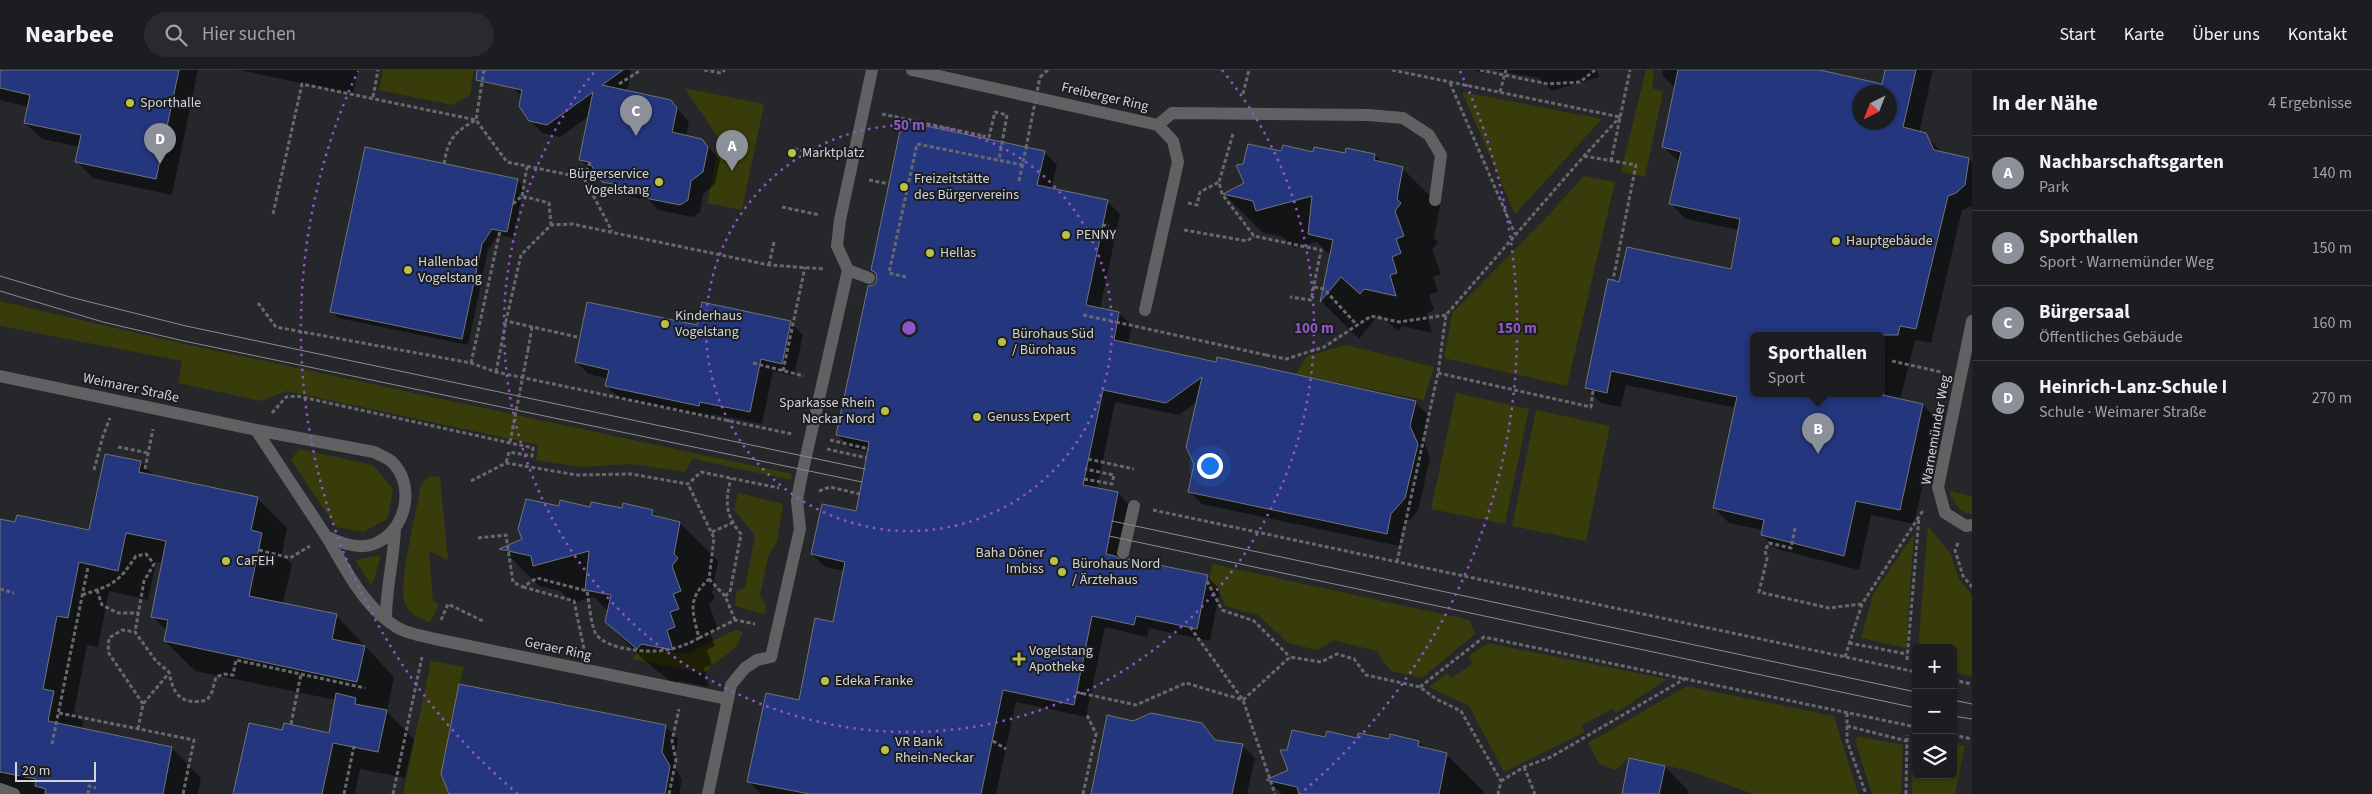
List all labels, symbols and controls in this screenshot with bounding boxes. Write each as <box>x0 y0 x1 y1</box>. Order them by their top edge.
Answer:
search box <box>144 12 494 57</box>
text: Nearbee <box>25 17 114 52</box>
icon: search <box>162 21 190 49</box>
text: Hier suchen <box>202 21 296 48</box>
text: Start <box>2059 22 2096 47</box>
text: Karte <box>2124 22 2164 47</box>
text: Über uns <box>2192 22 2260 47</box>
text: Kontakt <box>2288 22 2347 47</box>
street label: Freiberger Ring <box>1060 77 1150 117</box>
north arrow <box>1852 85 1897 130</box>
text: In der Nähe <box>1992 88 2098 118</box>
text: 4 Ergebnisse <box>2268 92 2352 114</box>
place label: Sporthalle <box>140 93 201 113</box>
pin: C <box>620 95 652 136</box>
marker: Sporthalle <box>124 97 136 109</box>
text: 50 m <box>893 115 925 136</box>
pin: D <box>144 123 176 164</box>
pin: A <box>716 130 748 171</box>
place label: Marktplatz <box>802 143 864 163</box>
marker: Marktplatz <box>786 147 798 159</box>
text: Nachbarschaftsgarten <box>2039 149 2224 176</box>
text: A <box>2003 162 2013 184</box>
text: 140 m <box>2312 162 2352 184</box>
place label: Bürgerservice Vogelstang <box>569 164 649 200</box>
place label: Freizeitstätte des Bürgervereins <box>914 169 1019 205</box>
marker: Bürgerservice Vogelstang <box>653 176 665 188</box>
text: Park <box>2039 176 2069 198</box>
marker: Freizeitstätte des Bürgervereins <box>898 181 910 193</box>
text: Sporthallen <box>2039 224 2138 251</box>
place label: PENNY <box>1076 225 1116 245</box>
marker: PENNY <box>1060 229 1072 241</box>
place label: Hauptgebäude <box>1846 231 1933 251</box>
marker: Hauptgebäude <box>1830 235 1842 247</box>
text: B <box>2003 237 2013 259</box>
text: 150 m <box>2312 237 2352 259</box>
place label: Hellas <box>940 243 976 263</box>
marker: Hellas <box>924 247 936 259</box>
text: Sport · Warnemünder Weg <box>2039 251 2214 273</box>
place label: Hallenbad Vogelstang <box>418 252 482 288</box>
marker: Hallenbad Vogelstang <box>402 264 414 276</box>
text: Bürgersaal <box>2039 299 2130 326</box>
place label: Kinderhaus Vogelstang <box>675 306 742 342</box>
text: C <box>2003 312 2013 334</box>
text: 160 m <box>2312 312 2352 334</box>
marker: Kinderhaus Vogelstang <box>659 318 671 330</box>
text: 100 m <box>1294 318 1334 339</box>
text: 150 m <box>1497 318 1537 339</box>
centre of rings <box>900 319 918 337</box>
place label: Bürohaus Süd / Bürohaus <box>1012 324 1094 360</box>
text: Öffentliches Gebäude <box>2039 326 2183 348</box>
popup <box>1750 332 1885 397</box>
marker: Bürohaus Süd / Bürohaus <box>996 336 1008 348</box>
text: Sporthallen <box>1768 340 1867 367</box>
text: Sport <box>1768 367 1805 389</box>
street label: Weimarer Straße <box>81 368 181 408</box>
street label: Warnemünder Weg <box>1916 373 1956 487</box>
text: Heinrich-Lanz-Schule I <box>2039 374 2227 401</box>
text: D <box>2003 387 2013 409</box>
text: 270 m <box>2312 387 2352 409</box>
place label: Sparkasse Rhein Neckar Nord <box>779 393 875 429</box>
text: Schule · Weimarer Straße <box>2039 401 2206 423</box>
marker: Sparkasse Rhein Neckar Nord <box>879 405 891 417</box>
place label: Genuss Expert <box>987 407 1070 427</box>
marker: Genuss Expert <box>971 411 983 423</box>
pin: B <box>1802 413 1834 454</box>
your location <box>1197 453 1223 479</box>
place label: Baha Döner Imbiss <box>976 543 1044 579</box>
place label: CaFEH <box>236 551 274 571</box>
place label: Bürohaus Nord / Ärztehaus <box>1072 554 1160 590</box>
marker: CaFEH <box>220 555 232 567</box>
marker: Baha Döner Imbiss <box>1048 555 1060 567</box>
marker: Bürohaus Nord / Ärztehaus <box>1056 566 1068 578</box>
street label: Geraer Ring <box>523 632 593 666</box>
place label: Vogelstang Apotheke <box>1029 641 1093 677</box>
map controls <box>1912 644 1957 779</box>
button: + <box>1912 644 1957 689</box>
marker: Vogelstang Apotheke <box>1013 653 1025 665</box>
place label: Edeka Franke <box>835 671 913 691</box>
marker: Edeka Franke <box>819 675 831 687</box>
button: − <box>1912 689 1957 734</box>
place label: VR Bank Rhein-Neckar <box>895 732 974 768</box>
button: layers <box>1912 734 1957 779</box>
marker: VR Bank Rhein-Neckar <box>879 744 891 756</box>
scale bar <box>15 759 96 782</box>
text: 20 m <box>22 761 50 781</box>

